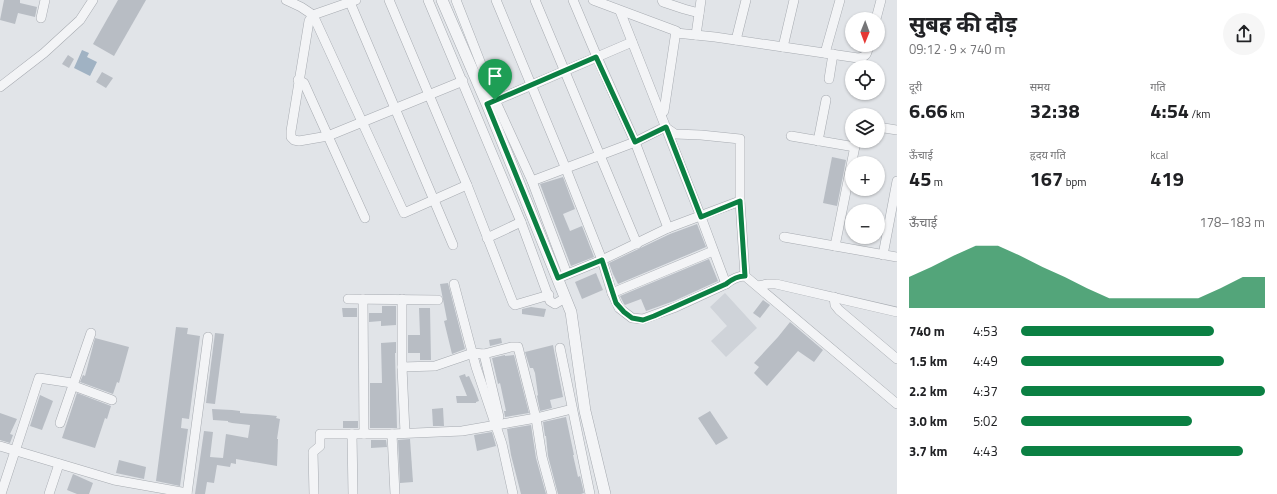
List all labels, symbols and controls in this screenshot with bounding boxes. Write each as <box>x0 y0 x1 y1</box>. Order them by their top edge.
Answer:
text: सुबह की दौड़ <box>909 7 1017 41</box>
north arrow <box>845 12 885 52</box>
map controls <box>845 12 885 244</box>
button: share <box>1223 13 1265 55</box>
text: 09:12 · 9 × 740 m <box>909 39 1005 59</box>
pin <box>478 59 512 100</box>
button: locate <box>845 60 885 100</box>
icon: arrive <box>484 65 506 87</box>
text: दूरी <box>909 79 922 95</box>
text: समय <box>1030 79 1050 95</box>
text: गति <box>1150 79 1166 95</box>
text: 6.66 <box>909 95 948 126</box>
text: 32:38 <box>1030 95 1080 126</box>
text: 4:54 <box>1150 95 1189 126</box>
text: km <box>948 106 965 122</box>
text: /km <box>1189 106 1210 122</box>
button: layers <box>845 108 885 148</box>
text: ऊँचाई <box>909 147 933 163</box>
text: हृदय गति <box>1030 147 1066 163</box>
text: kcal <box>1150 147 1168 163</box>
button: + <box>845 156 885 196</box>
text: 45 <box>909 163 931 194</box>
text: 167 <box>1030 163 1063 194</box>
text: 419 <box>1150 163 1184 194</box>
text: m <box>931 174 943 190</box>
text: bpm <box>1063 174 1086 190</box>
button: − <box>845 204 885 244</box>
text: ऊँचाई <box>909 212 937 232</box>
text: 178–183 m <box>1199 212 1265 232</box>
text: 740 m <box>909 321 945 341</box>
text: 4:53 <box>973 321 998 341</box>
text: 1.5 km <box>909 351 947 371</box>
text: 4:49 <box>973 351 998 371</box>
text: 2.2 km <box>909 381 947 401</box>
text: 4:37 <box>973 381 998 401</box>
text: 3.0 km <box>909 411 947 431</box>
text: 5:02 <box>973 411 998 431</box>
text: 3.7 km <box>909 441 947 461</box>
text: 4:43 <box>973 441 998 461</box>

